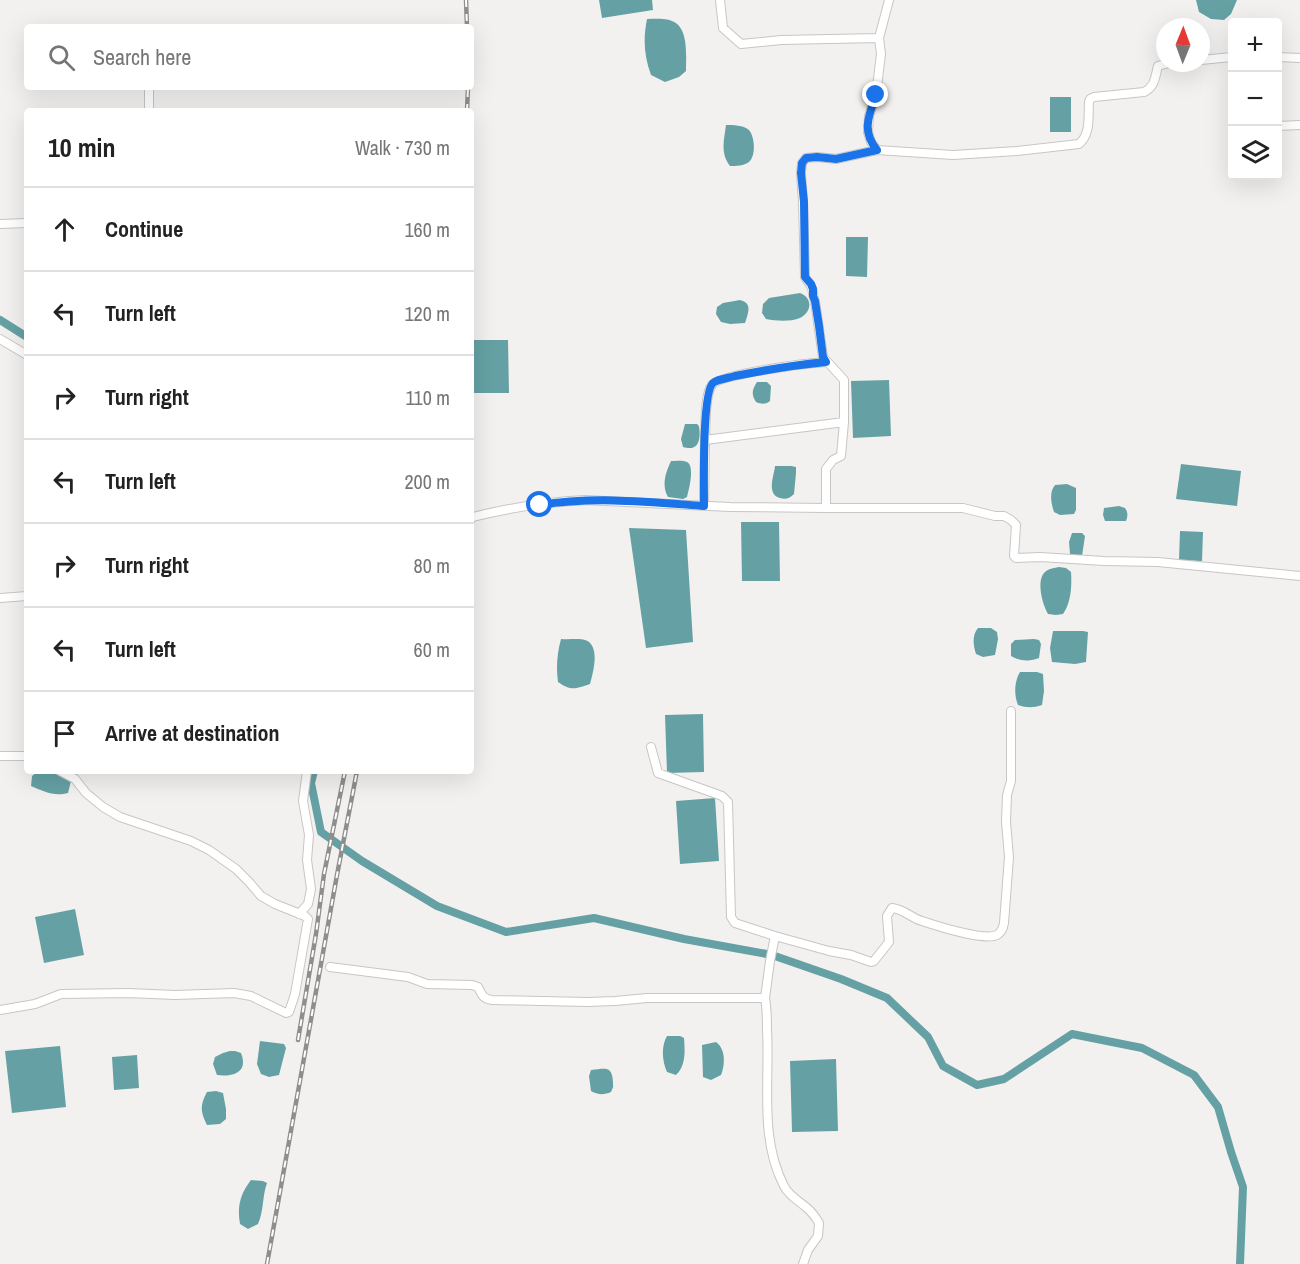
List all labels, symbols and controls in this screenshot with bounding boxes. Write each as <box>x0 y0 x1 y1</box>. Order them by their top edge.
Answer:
north arrow <box>1156 18 1210 72</box>
map controls <box>1228 18 1282 180</box>
button: + <box>1228 18 1282 72</box>
search box <box>24 24 474 90</box>
icon: search <box>45 41 78 74</box>
text: Search here <box>93 42 191 72</box>
button: − <box>1228 72 1282 126</box>
route end <box>862 81 888 107</box>
button: layers <box>1228 126 1282 180</box>
text: 10 min <box>48 130 116 165</box>
text: Walk · 730 m <box>355 134 450 161</box>
icon: ahead <box>48 213 81 246</box>
text: Continue <box>105 214 183 244</box>
text: 160 m <box>404 216 450 243</box>
icon: left <box>48 297 81 330</box>
text: Turn left <box>105 298 176 328</box>
text: 120 m <box>404 300 450 327</box>
icon: right <box>48 381 81 414</box>
text: Turn right <box>105 382 189 412</box>
text: 110 m <box>406 384 450 411</box>
icon: left <box>48 465 81 498</box>
text: Turn left <box>105 466 176 496</box>
text: 200 m <box>404 468 450 495</box>
route start <box>526 491 552 517</box>
icon: right <box>48 549 81 582</box>
text: Turn right <box>105 550 189 580</box>
text: 80 m <box>414 552 450 579</box>
icon: left <box>48 633 81 666</box>
text: Turn left <box>105 634 176 664</box>
text: 60 m <box>414 636 450 663</box>
icon: arrive <box>48 717 81 750</box>
text: Arrive at destination <box>105 718 279 748</box>

